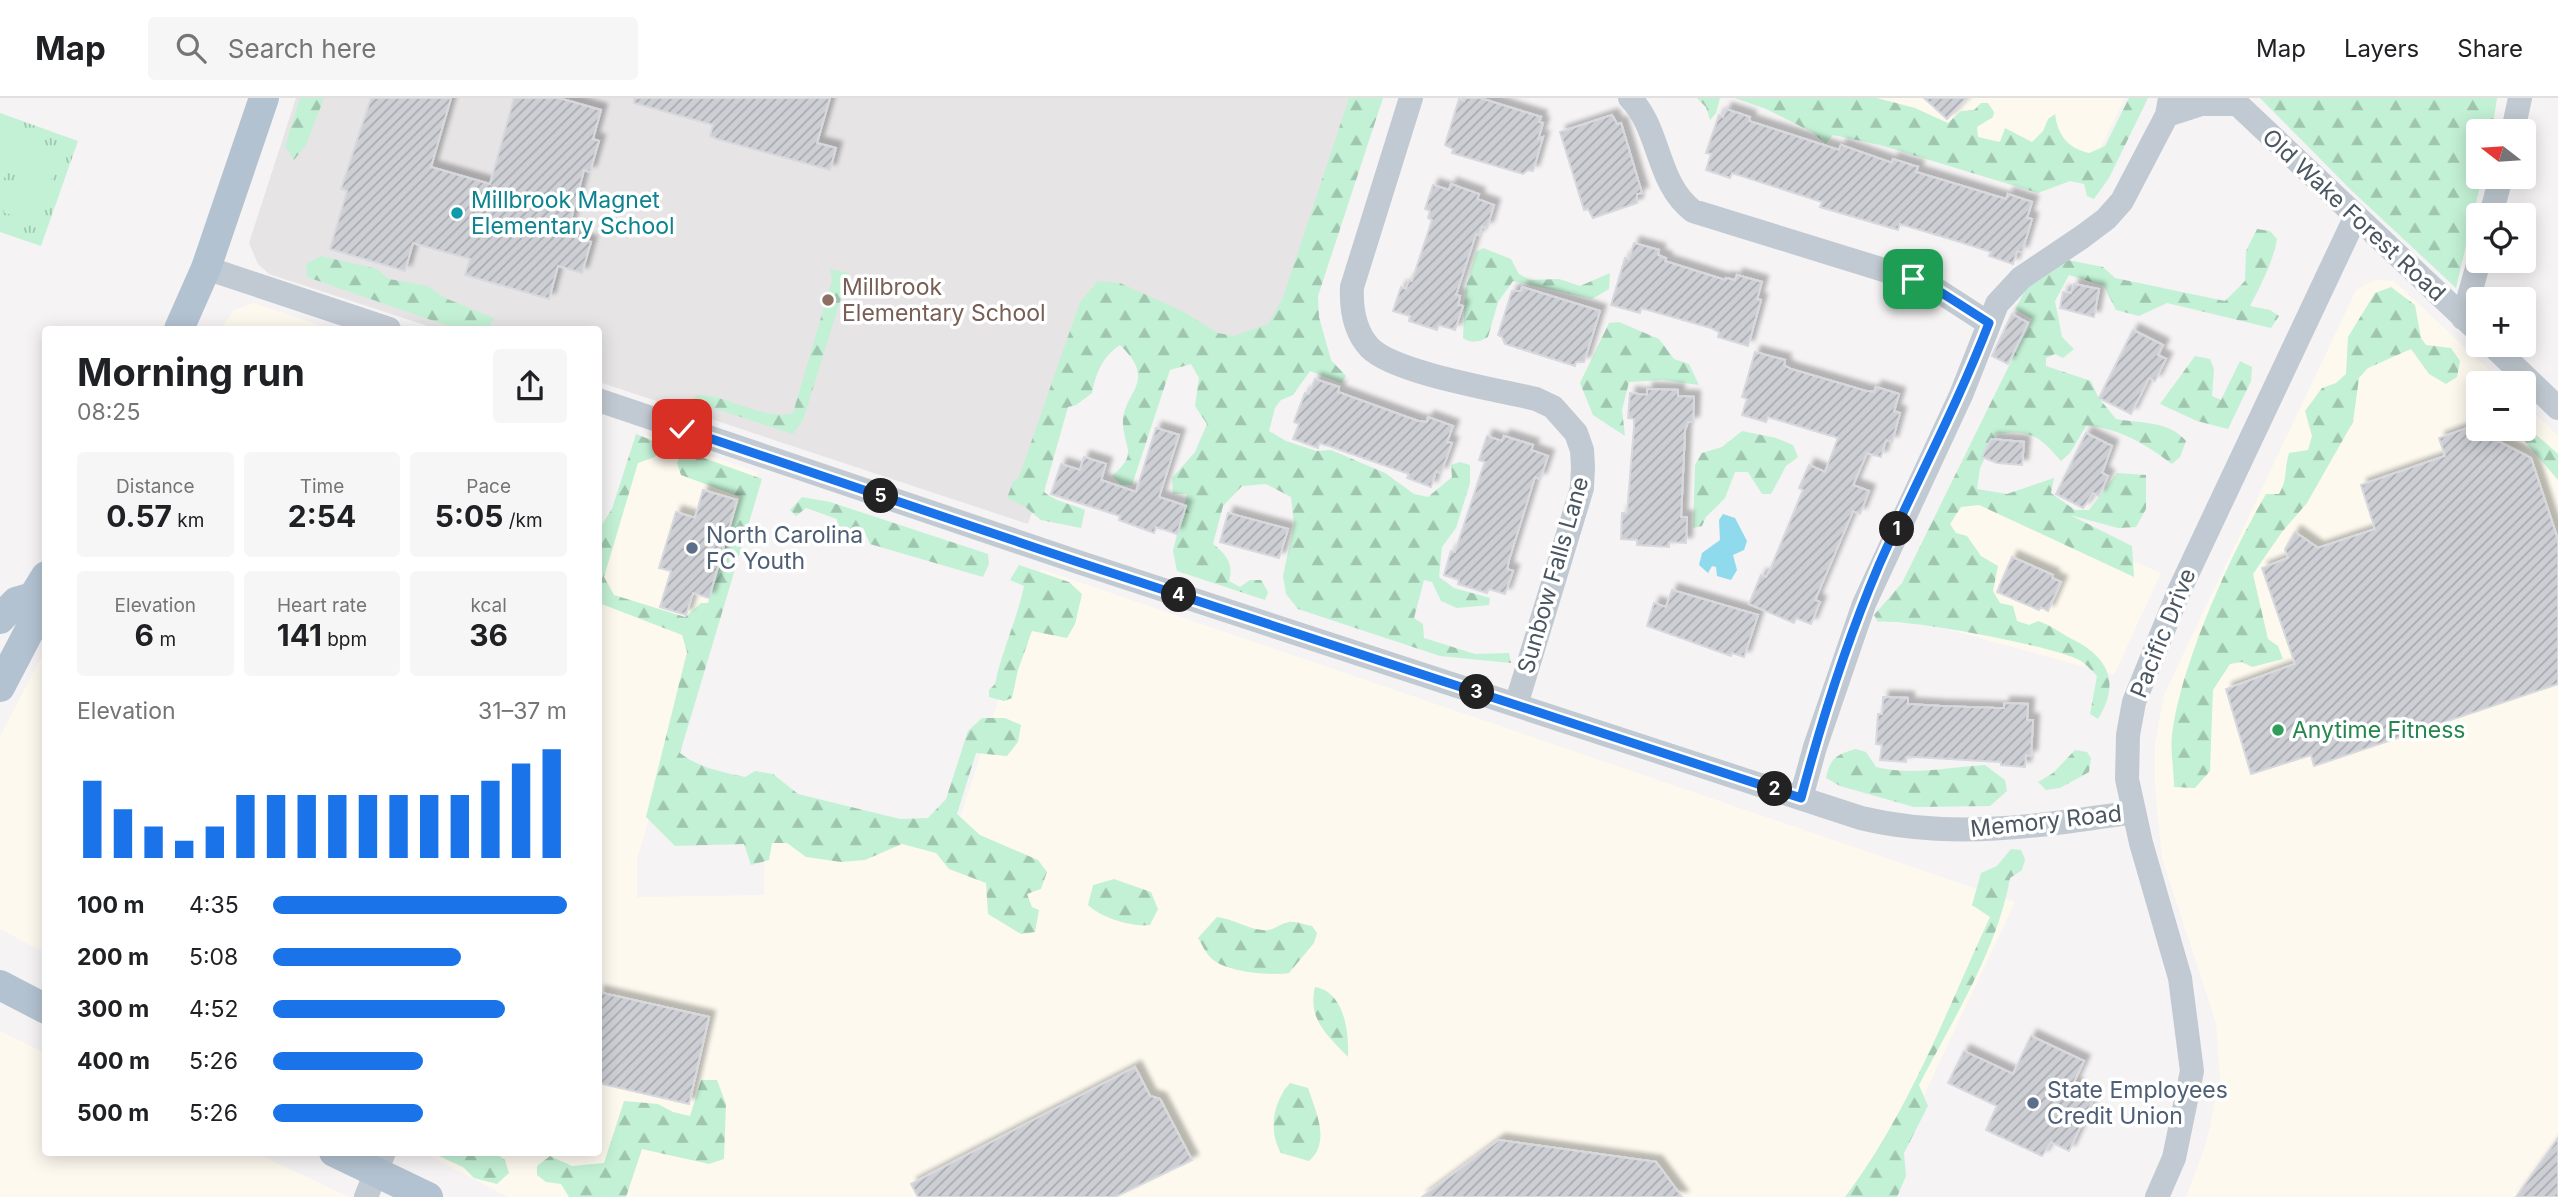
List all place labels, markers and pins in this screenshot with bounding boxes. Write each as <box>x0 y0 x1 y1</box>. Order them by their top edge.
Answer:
place label: Millbrook Magnet Elementary School <box>471 186 675 240</box>
marker: Millbrook Magnet Elementary School <box>449 205 465 221</box>
pin <box>1883 249 1943 309</box>
place label: Millbrook Elementary School <box>842 273 1046 327</box>
marker: Millbrook Elementary School <box>820 292 836 308</box>
pin <box>652 399 712 459</box>
pin: 5 <box>864 478 898 514</box>
pin: 1 <box>1880 512 1914 546</box>
place label: North Carolina FC Youth <box>706 521 863 575</box>
marker: North Carolina FC Youth <box>684 540 700 556</box>
pin: 4 <box>1162 578 1196 612</box>
pin: 3 <box>1460 674 1494 710</box>
place label: Anytime Fitness <box>2292 716 2465 744</box>
marker: Anytime Fitness <box>2270 722 2286 738</box>
pin: 2 <box>1758 772 1792 806</box>
place label: State Employees Credit Union <box>2047 1076 2228 1130</box>
marker: State Employees Credit Union <box>2025 1095 2041 1111</box>

